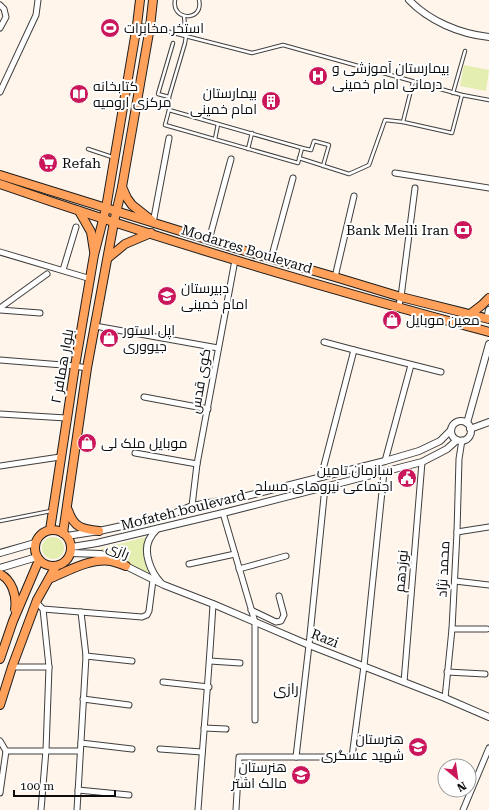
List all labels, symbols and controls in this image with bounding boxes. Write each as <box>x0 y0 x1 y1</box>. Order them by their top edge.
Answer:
sports icon: استخر مخابرات <box>99 17 121 39</box>
place label: استخر مخابرات <box>124 20 204 36</box>
place label: بیمارستان آموزشی و درمانی امام خمینی <box>332 60 449 94</box>
hospital icon: بیمارستان آموزشی و درمانی امام خمینی <box>307 65 329 87</box>
place label: کتابخانه مرکزی ارومیه <box>93 78 172 110</box>
library icon: کتابخانه مرکزی ارومیه <box>68 83 90 105</box>
place label: بیمارستان امام خمینی <box>190 85 257 119</box>
building icon: بیمارستان امام خمینی <box>260 90 282 112</box>
supermarket icon: Refah <box>37 152 59 174</box>
place label: Refah <box>62 155 101 171</box>
bank icon: Bank Melli Iran <box>452 219 474 241</box>
street label: Modarres Boulevard <box>180 221 315 277</box>
place label: Bank Melli Iran <box>346 222 449 238</box>
place label: دبیرستان امام خمینی <box>181 280 248 314</box>
school or university icon: دبیرستان امام خمینی <box>156 285 178 307</box>
shop icon: معین موبایل <box>381 309 403 331</box>
place label: معین موبایل <box>406 312 480 328</box>
place label: اپل استور جيووری <box>122 322 175 354</box>
street label: بلوار همافر ۲ <box>48 327 76 405</box>
shop icon: اپل استور جيووری <box>98 327 120 349</box>
street label: کوی قدس <box>186 347 214 415</box>
shop icon: موبایل ملک لی <box>76 432 98 454</box>
place label: موبایل ملک لی <box>101 435 188 451</box>
place label: سازمان تامین اجتماعی نیروهای مسلح <box>254 462 393 495</box>
public building icon: سازمان تامین اجتماعی نیروهای مسلح <box>396 467 418 489</box>
street label: Mofateh boulevard <box>119 487 247 533</box>
street label: رازی <box>104 538 132 562</box>
street label: محمد نژاد <box>434 540 452 598</box>
street label: نوزدهم <box>391 549 413 593</box>
street label: Razi <box>309 625 342 651</box>
district label: رازی <box>273 680 299 699</box>
place label: هنرستان شهید عسگری <box>321 731 404 763</box>
school or university icon: هنرستان شهید عسگری <box>407 736 429 758</box>
north arrow <box>437 758 477 798</box>
place label: هنرستان مالک اشتر <box>230 759 287 791</box>
school or university icon: هنرستان مالک اشتر <box>290 764 312 786</box>
scale bar <box>14 772 115 798</box>
text: 100 m <box>20 779 54 793</box>
text: N <box>454 779 468 794</box>

